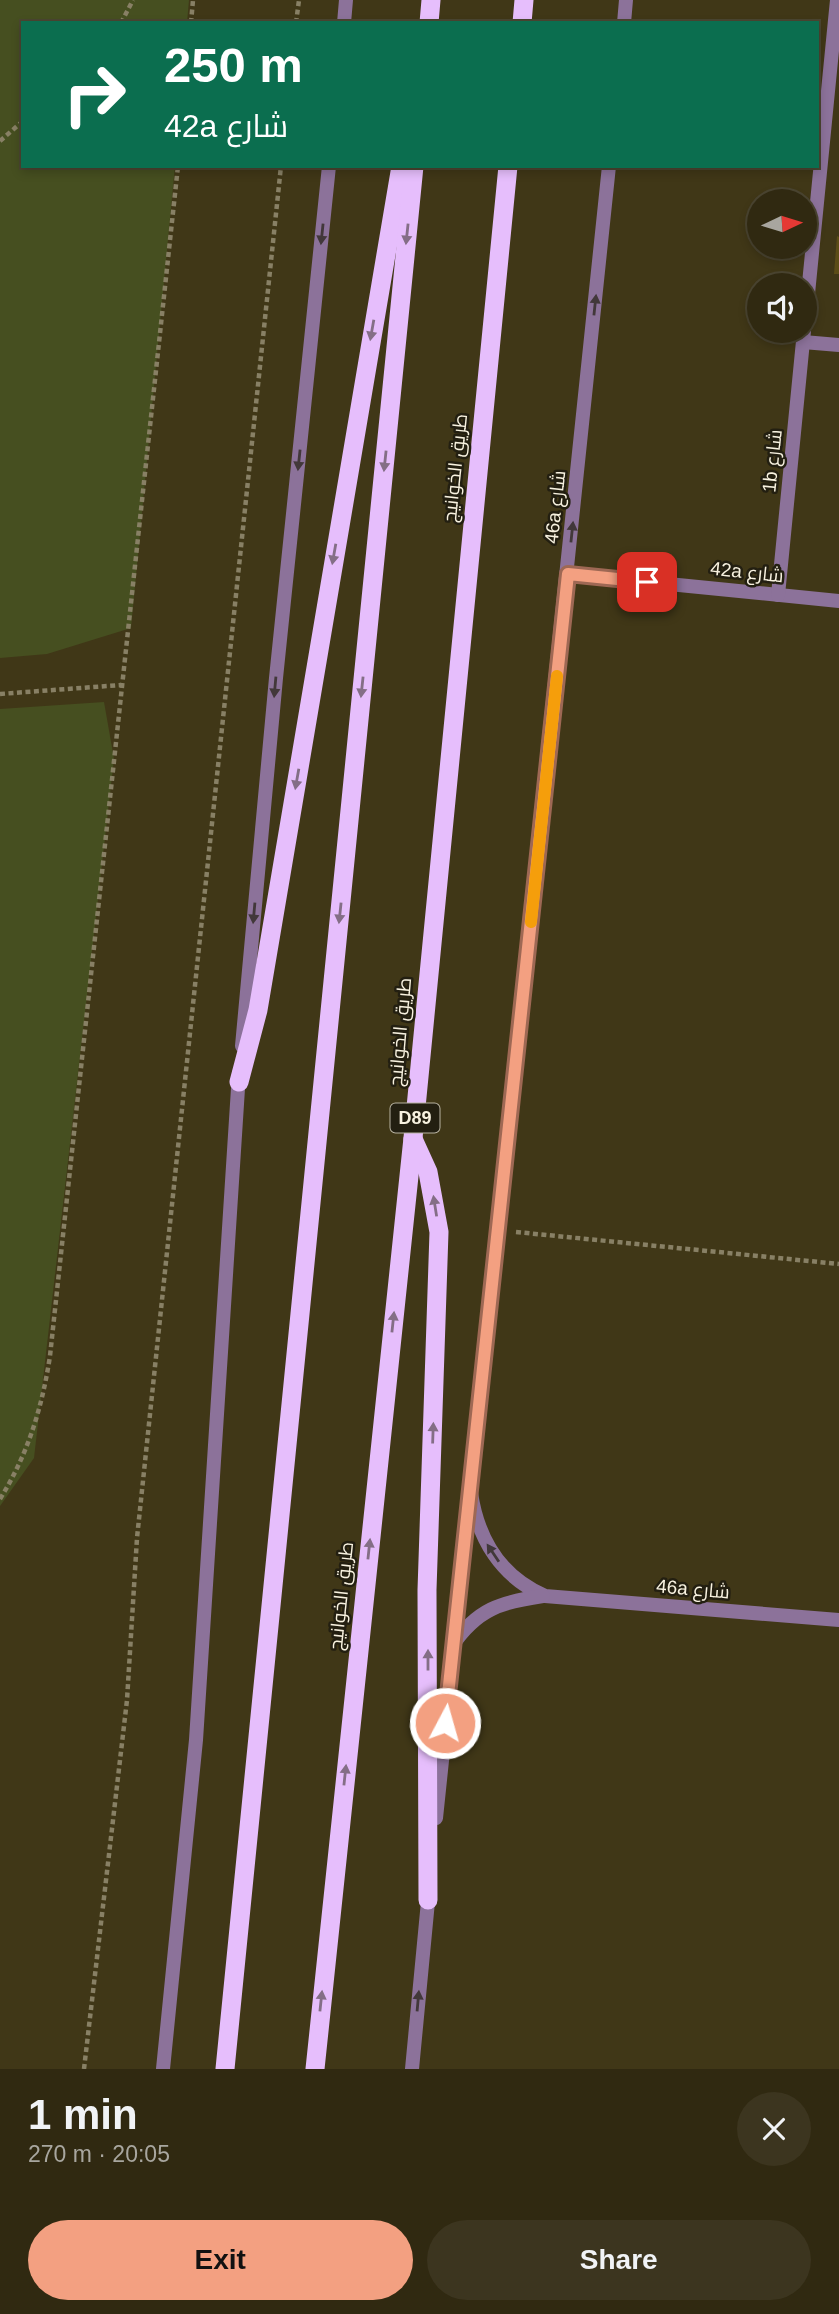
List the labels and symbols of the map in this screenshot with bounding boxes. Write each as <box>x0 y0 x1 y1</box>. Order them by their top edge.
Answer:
north arrow <box>747 189 817 259</box>
one-way arrow <box>316 223 327 245</box>
one-way arrow <box>402 223 413 245</box>
one-way arrow <box>590 294 601 316</box>
one-way arrow <box>366 319 377 341</box>
street label: طريق الخوانيج <box>439 413 474 524</box>
street label: 1b شارع <box>758 428 789 494</box>
one-way arrow <box>293 450 304 472</box>
one-way arrow <box>379 450 390 472</box>
street label: 46a شارع <box>541 469 572 545</box>
one-way arrow <box>567 520 578 542</box>
one-way arrow <box>329 543 340 565</box>
pin <box>617 552 677 612</box>
street label: 42a شارع <box>709 558 785 589</box>
one-way arrow <box>269 676 280 698</box>
one-way arrow <box>357 676 368 698</box>
one-way arrow <box>291 768 302 790</box>
one-way arrow <box>248 902 259 924</box>
one-way arrow <box>334 903 345 925</box>
street label: طريق الخوانيج <box>385 977 418 1088</box>
road number: D89 <box>390 1104 440 1133</box>
one-way arrow <box>430 1195 441 1217</box>
one-way arrow <box>388 1311 399 1333</box>
one-way arrow <box>428 1422 439 1444</box>
one-way arrow <box>364 1537 375 1559</box>
street label: طريق الخوانيج <box>325 1541 360 1652</box>
one-way arrow <box>487 1544 500 1563</box>
street label: 46a شارع <box>655 1575 731 1606</box>
one-way arrow <box>422 1649 434 1671</box>
position arrow <box>408 1686 482 1760</box>
one-way arrow <box>339 1764 350 1786</box>
one-way arrow <box>316 1990 327 2012</box>
one-way arrow <box>413 1990 424 2012</box>

